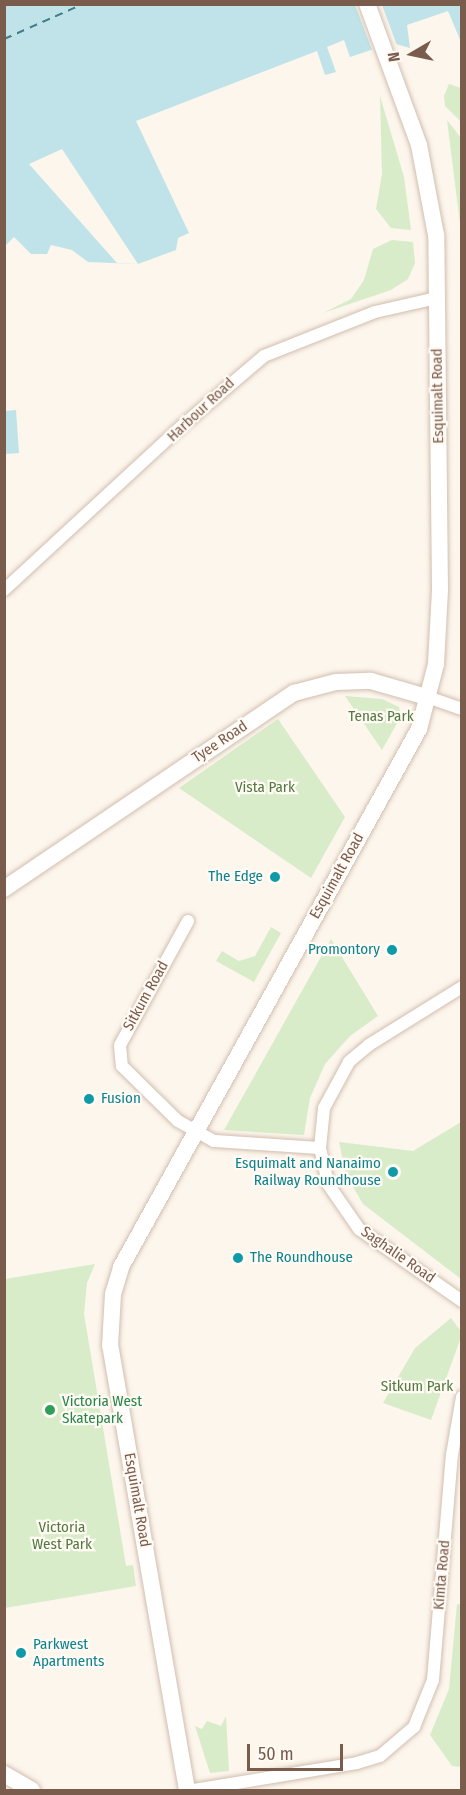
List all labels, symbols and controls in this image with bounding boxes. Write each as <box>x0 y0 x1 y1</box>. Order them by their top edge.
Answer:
north arrow <box>382 24 442 84</box>
text: N <box>384 51 404 63</box>
street label: Esquimalt Road <box>428 348 448 444</box>
street label: Harbour Road <box>164 374 238 446</box>
park label: Tenas Park <box>348 708 414 726</box>
street label: Tyee Road <box>189 717 251 767</box>
park label: Vista Park <box>235 779 295 797</box>
street label: Esquimalt Road <box>306 830 368 922</box>
place label: The Edge <box>208 868 263 886</box>
marker: The Edge <box>268 870 282 884</box>
place label: Promontory <box>308 941 380 959</box>
marker: Promontory <box>385 943 399 957</box>
street label: Sitkum Road <box>119 958 173 1034</box>
place label: Fusion <box>101 1090 141 1108</box>
marker: Fusion <box>82 1092 96 1106</box>
place label: Esquimalt and Nanaimo Railway Roundhouse <box>235 1154 381 1189</box>
marker: Esquimalt and Nanaimo Railway Roundhouse <box>386 1165 400 1179</box>
street label: Saghalie Road <box>357 1223 439 1287</box>
place label: The Roundhouse <box>250 1249 353 1267</box>
marker: The Roundhouse <box>231 1251 245 1265</box>
park label: Sitkum Park <box>381 1378 453 1396</box>
place label: Victoria West Skatepark <box>62 1392 142 1427</box>
marker: Victoria West Skatepark <box>43 1403 57 1417</box>
street label: Esquimalt Road <box>120 1452 154 1548</box>
park label: Victoria West Park <box>32 1518 92 1553</box>
street label: Kimta Road <box>430 1539 454 1611</box>
place label: Parkwest Apartments <box>33 1635 104 1670</box>
marker: Parkwest Apartments <box>14 1646 28 1660</box>
scale bar <box>250 1732 346 1770</box>
text: 50 m <box>258 1743 294 1765</box>

